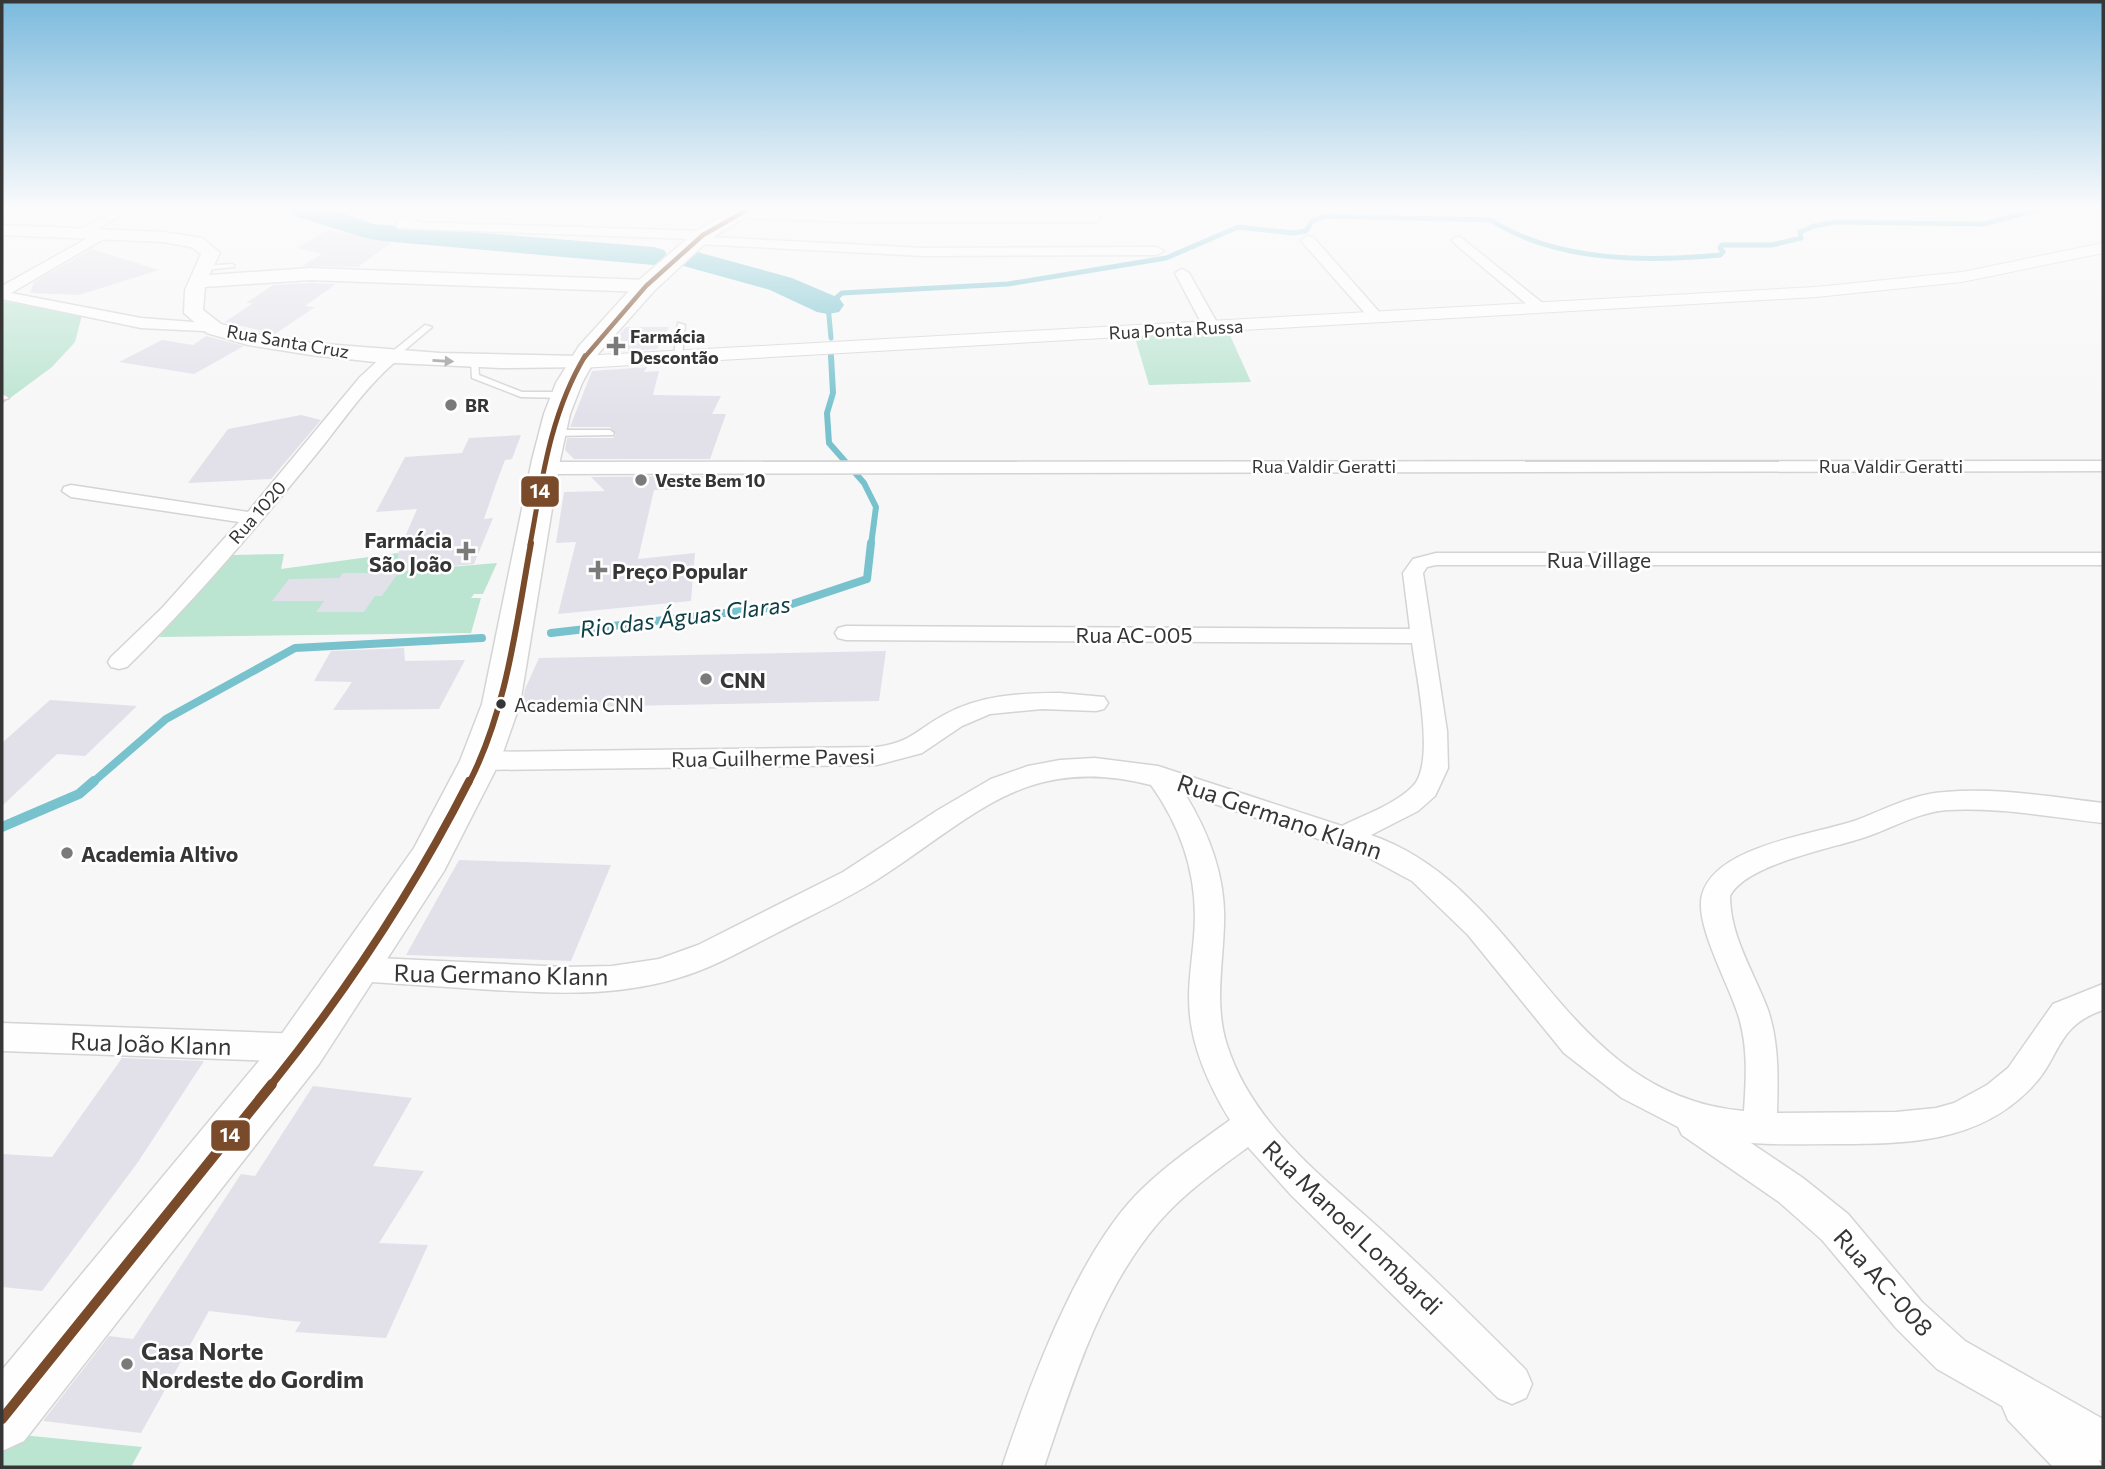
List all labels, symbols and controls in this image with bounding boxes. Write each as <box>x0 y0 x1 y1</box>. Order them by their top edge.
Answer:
street label: Rua Ponta Russa <box>1108 314 1244 344</box>
street label: Rua Santa Cruz <box>225 319 351 363</box>
place label: Farmácia Descontão <box>630 325 719 368</box>
marker: Farmácia Descontão <box>608 338 624 354</box>
one-way arrow <box>432 356 454 367</box>
place label: BR <box>465 394 490 416</box>
marker: BR <box>443 397 459 413</box>
street label: Rua Valdir Geratti <box>1252 455 1396 477</box>
street label: Rua Valdir Geratti <box>1819 455 1963 477</box>
place label: Veste Bem 10 <box>655 469 765 491</box>
marker: Veste Bem 10 <box>633 472 649 488</box>
line badge: 14 <box>520 475 560 508</box>
street label: Rua 1020 <box>224 476 290 548</box>
text: 14 <box>530 479 550 502</box>
place label: Farmácia São João <box>364 527 452 576</box>
marker: Farmácia São João <box>458 543 474 559</box>
street label: Rua Village <box>1547 547 1651 572</box>
place label: Preço Popular <box>612 558 748 583</box>
marker: Preço Popular <box>590 562 606 578</box>
water label: Rio das Águas Claras <box>578 589 792 643</box>
street label: Rua AC-005 <box>1076 622 1192 647</box>
place label: CNN <box>720 667 766 692</box>
marker: CNN <box>698 671 714 687</box>
place label: Academia CNN <box>514 693 644 716</box>
marker: Academia CNN <box>494 697 508 711</box>
street label: Rua Guilherme Pavesi <box>671 743 875 771</box>
street label: Rua Germano Klann <box>1174 767 1386 865</box>
place label: Academia Altivo <box>81 841 238 866</box>
marker: Academia Altivo <box>59 845 75 861</box>
street label: Rua Germano Klann <box>393 958 609 990</box>
street label: Rua João Klann <box>70 1026 232 1060</box>
line badge: 14 <box>210 1119 251 1152</box>
text: 14 <box>220 1123 240 1146</box>
street label: Rua Manoel Lombardi <box>1257 1134 1449 1320</box>
street label: Rua AC-008 <box>1828 1222 1940 1342</box>
place label: Casa Norte Nordeste do Gordim <box>141 1336 364 1393</box>
marker: Casa Norte Nordeste do Gordim <box>119 1356 135 1372</box>

